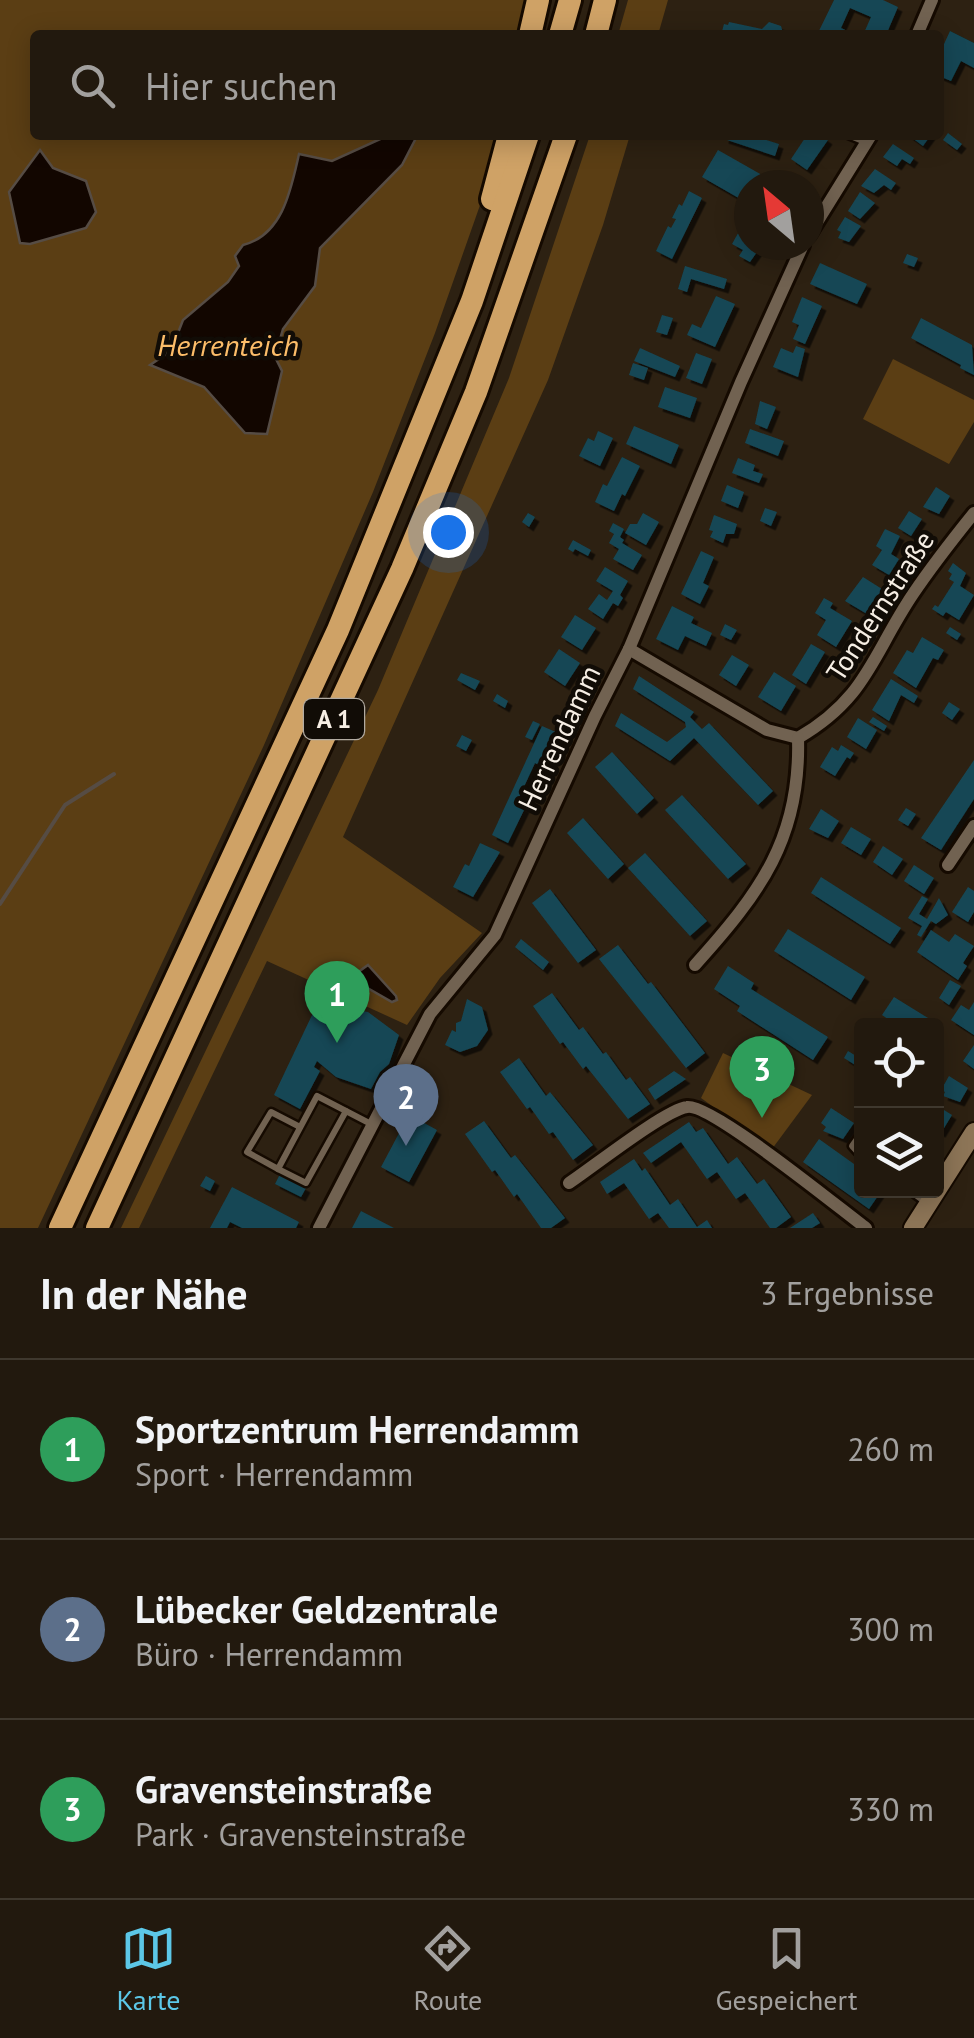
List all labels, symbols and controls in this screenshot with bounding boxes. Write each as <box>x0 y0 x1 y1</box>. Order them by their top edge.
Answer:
search box <box>30 30 944 140</box>
icon: search <box>65 58 120 113</box>
text: Hier suchen <box>145 61 338 110</box>
north arrow <box>734 170 824 260</box>
water label: Herrenteich <box>157 325 299 364</box>
your location <box>423 507 474 558</box>
street label: Tondernstraße <box>817 524 942 688</box>
street label: Herrendamm <box>509 659 608 816</box>
road number: A 1 <box>304 699 364 739</box>
pin: 1 <box>304 960 370 1043</box>
map controls <box>854 1018 944 1198</box>
button: locate <box>854 1018 944 1108</box>
pin: 3 <box>730 1036 794 1118</box>
pin: 2 <box>374 1064 438 1146</box>
button: layers <box>854 1108 944 1198</box>
text: In der Nähe <box>40 1266 247 1321</box>
text: 3 Ergebnisse <box>760 1272 934 1314</box>
text: Sportzentrum Herrendamm <box>135 1404 579 1453</box>
text: 1 <box>63 1428 82 1470</box>
text: 260 m <box>847 1428 934 1470</box>
text: Sport · Herrendamm <box>135 1453 413 1495</box>
text: Lübecker Geldzentrale <box>135 1584 498 1633</box>
text: 2 <box>63 1608 82 1650</box>
text: 300 m <box>847 1608 934 1650</box>
text: Büro · Herrendamm <box>135 1633 403 1675</box>
text: Gravensteinstraße <box>135 1764 432 1813</box>
text: 3 <box>63 1788 82 1830</box>
text: 330 m <box>847 1788 934 1830</box>
text: Park · Gravensteinstraße <box>135 1813 466 1855</box>
tab: Karte <box>117 1921 180 2018</box>
tab: Route <box>414 1921 482 2018</box>
tab: Gespeichert <box>715 1921 857 2018</box>

